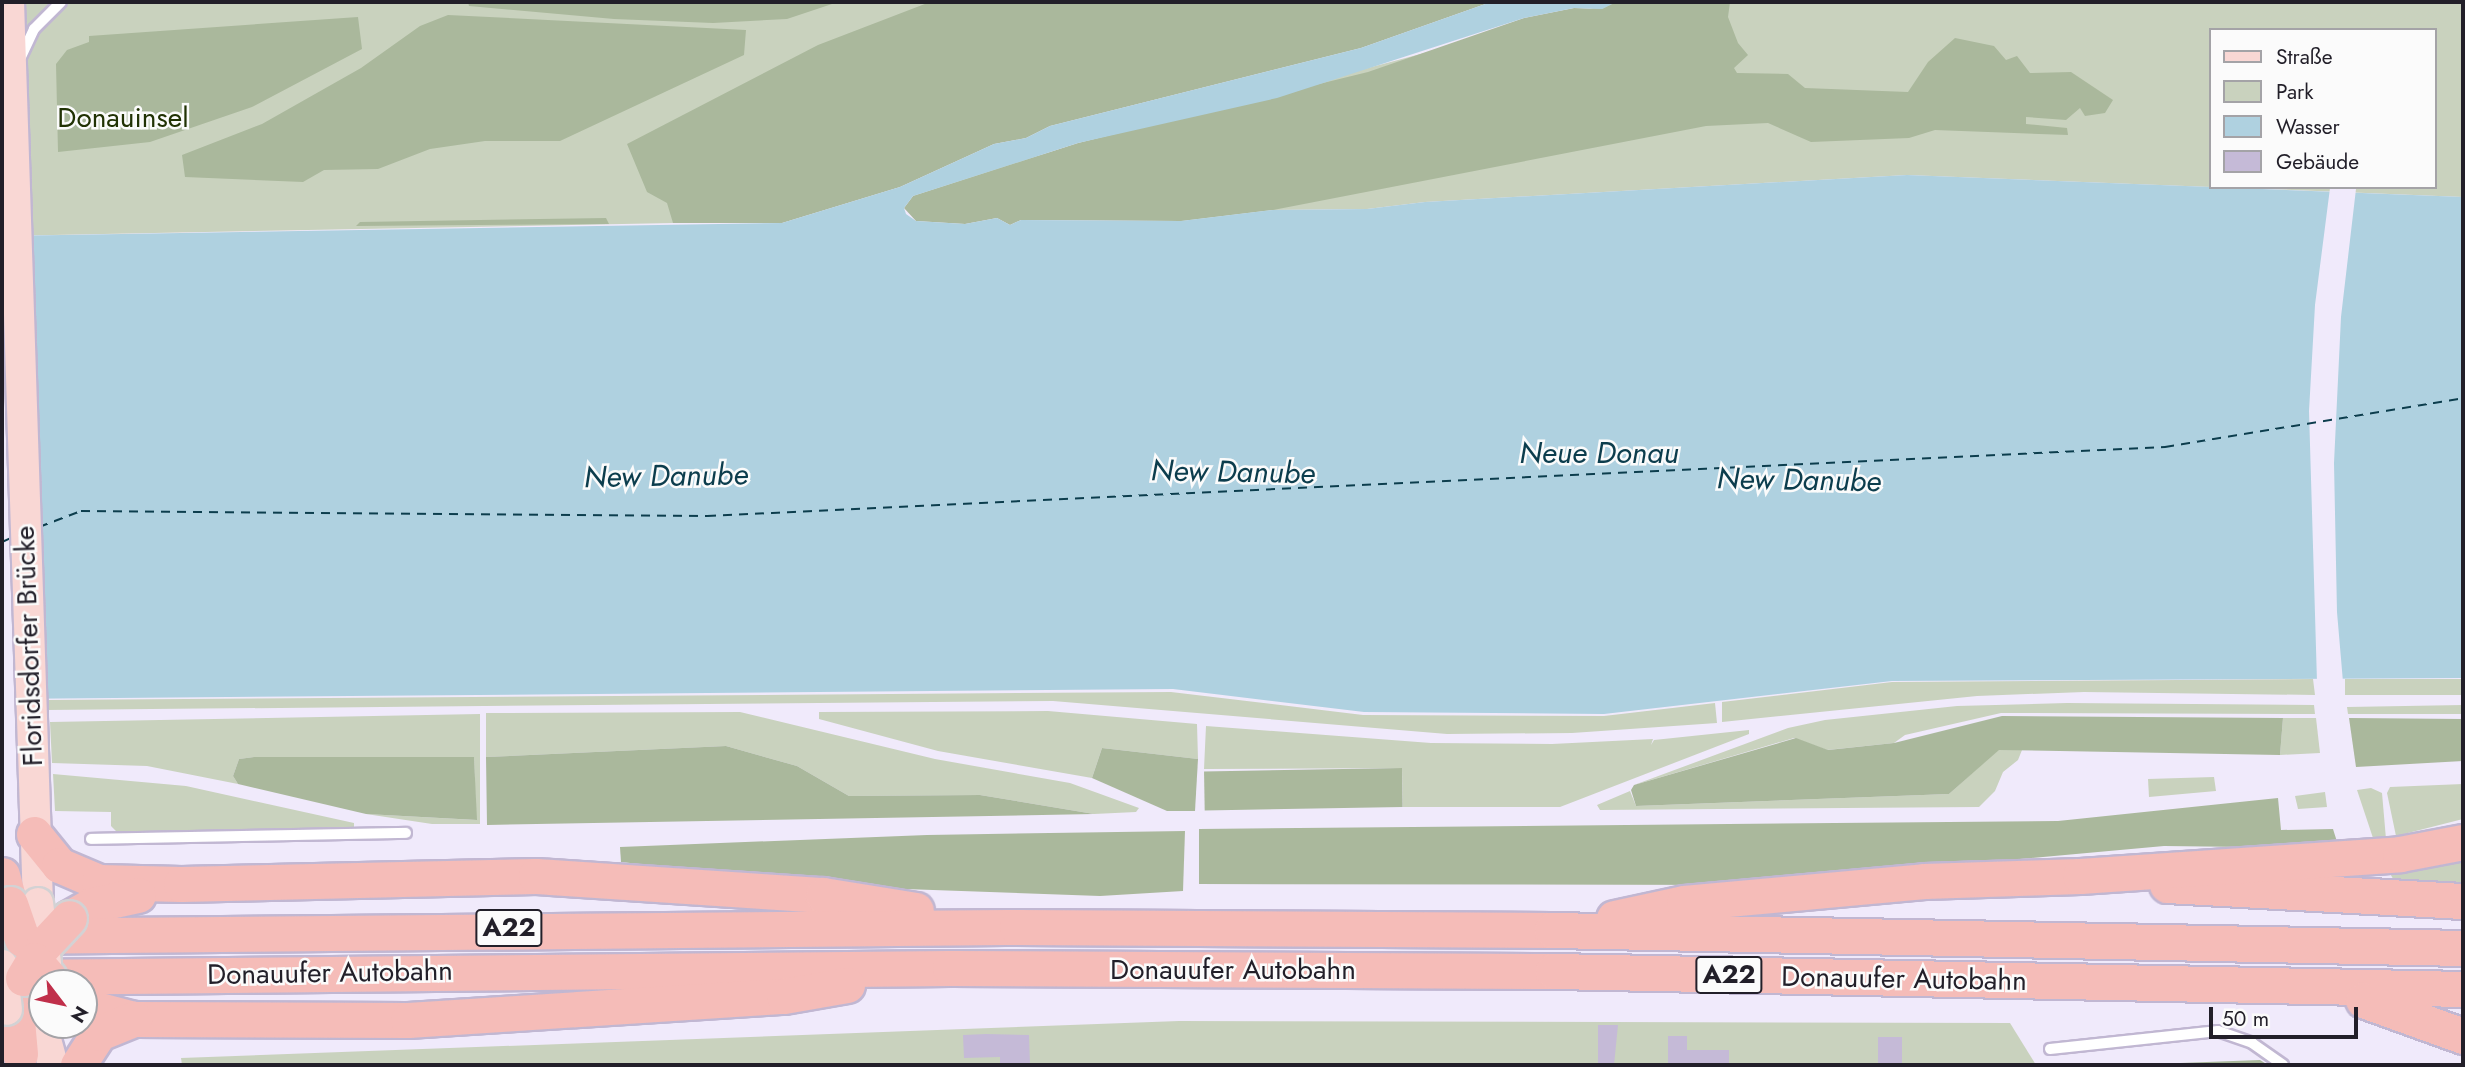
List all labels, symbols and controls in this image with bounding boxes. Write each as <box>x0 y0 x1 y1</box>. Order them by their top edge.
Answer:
legend <box>2210 28 2437 189</box>
text: Straße <box>2276 42 2333 72</box>
text: Park <box>2276 77 2313 107</box>
park label: Donauinsel <box>57 101 189 135</box>
text: Wasser <box>2276 112 2340 142</box>
text: Gebäude <box>2276 147 2359 177</box>
water label: Neue Donau <box>1519 435 1679 471</box>
water label: New Danube <box>1150 453 1316 491</box>
water label: New Danube <box>583 457 749 495</box>
water label: New Danube <box>1716 461 1882 499</box>
street label: Floridsdorfer Brücke <box>8 525 50 767</box>
road number: A22 <box>474 906 544 951</box>
road number: A22 <box>1694 952 1764 998</box>
street label: Donauufer Autobahn <box>1110 953 1356 987</box>
street label: Donauufer Autobahn <box>207 954 453 992</box>
street label: Donauufer Autobahn <box>1781 960 2027 998</box>
north arrow <box>28 969 98 1039</box>
scale bar <box>2213 993 2362 1038</box>
text: N <box>64 1001 95 1028</box>
text: 50 m <box>2222 1004 2269 1034</box>

